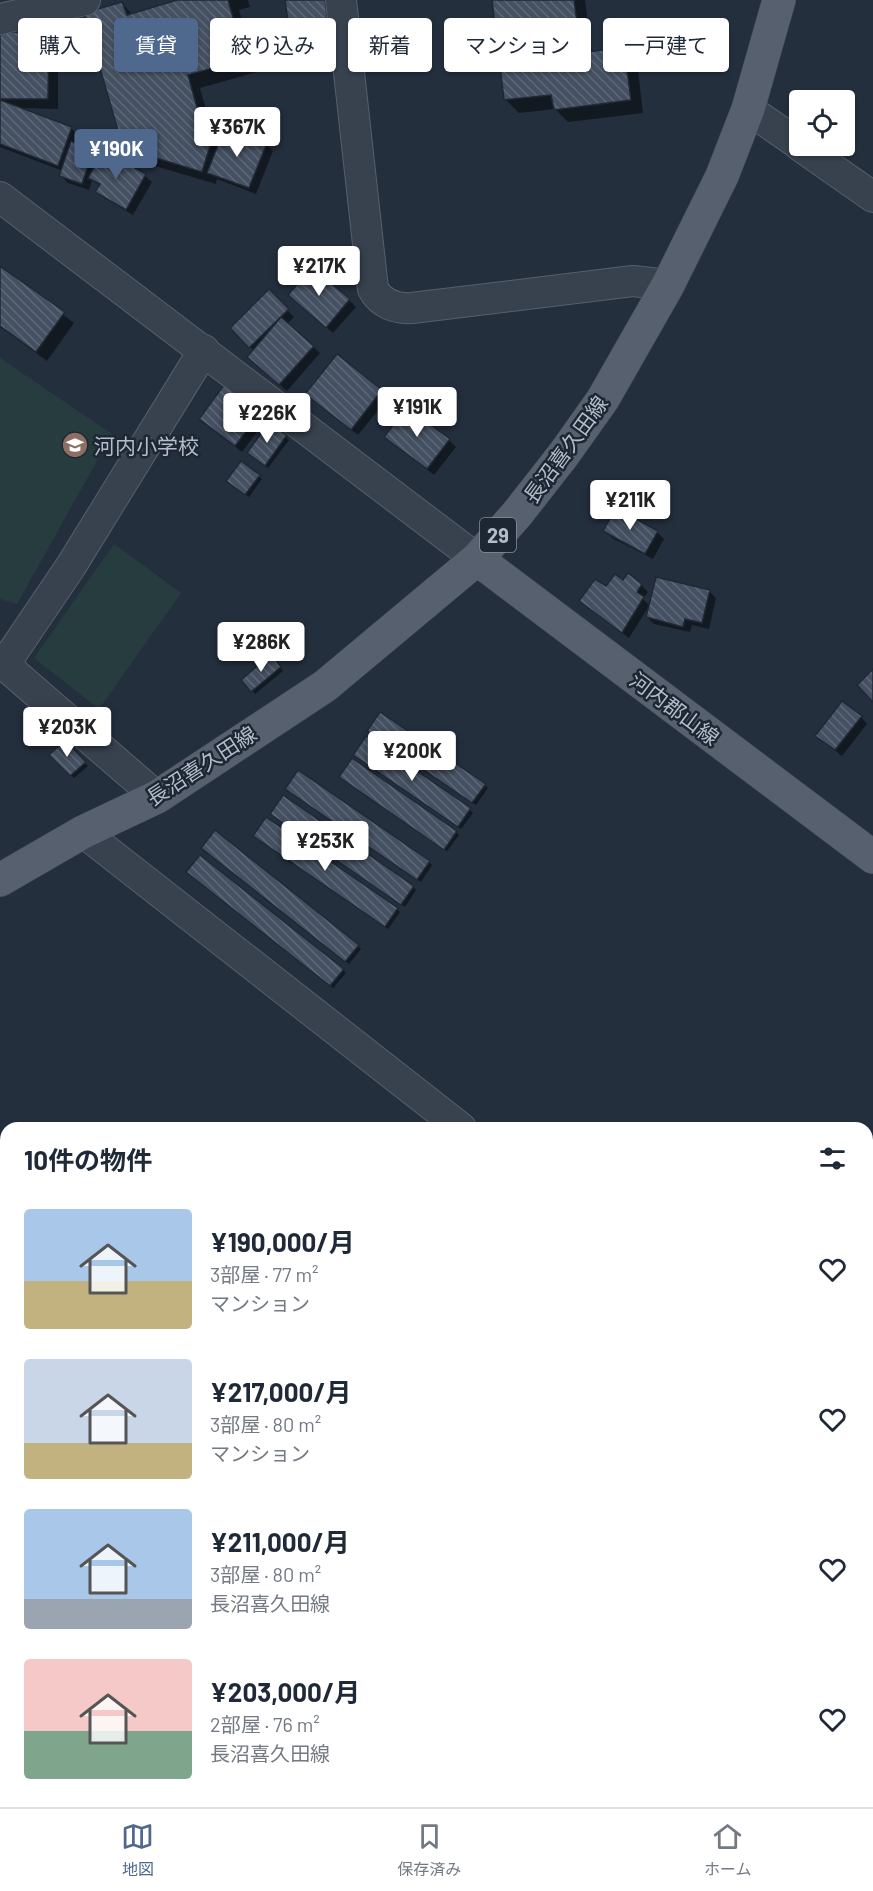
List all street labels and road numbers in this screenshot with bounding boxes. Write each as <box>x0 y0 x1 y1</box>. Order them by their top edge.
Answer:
street label: 長沼喜久田線 <box>518 391 612 507</box>
road number: 29 <box>480 518 516 552</box>
street label: 河内郡山線 <box>626 666 724 750</box>
street label: 長沼喜久田線 <box>141 720 261 810</box>

